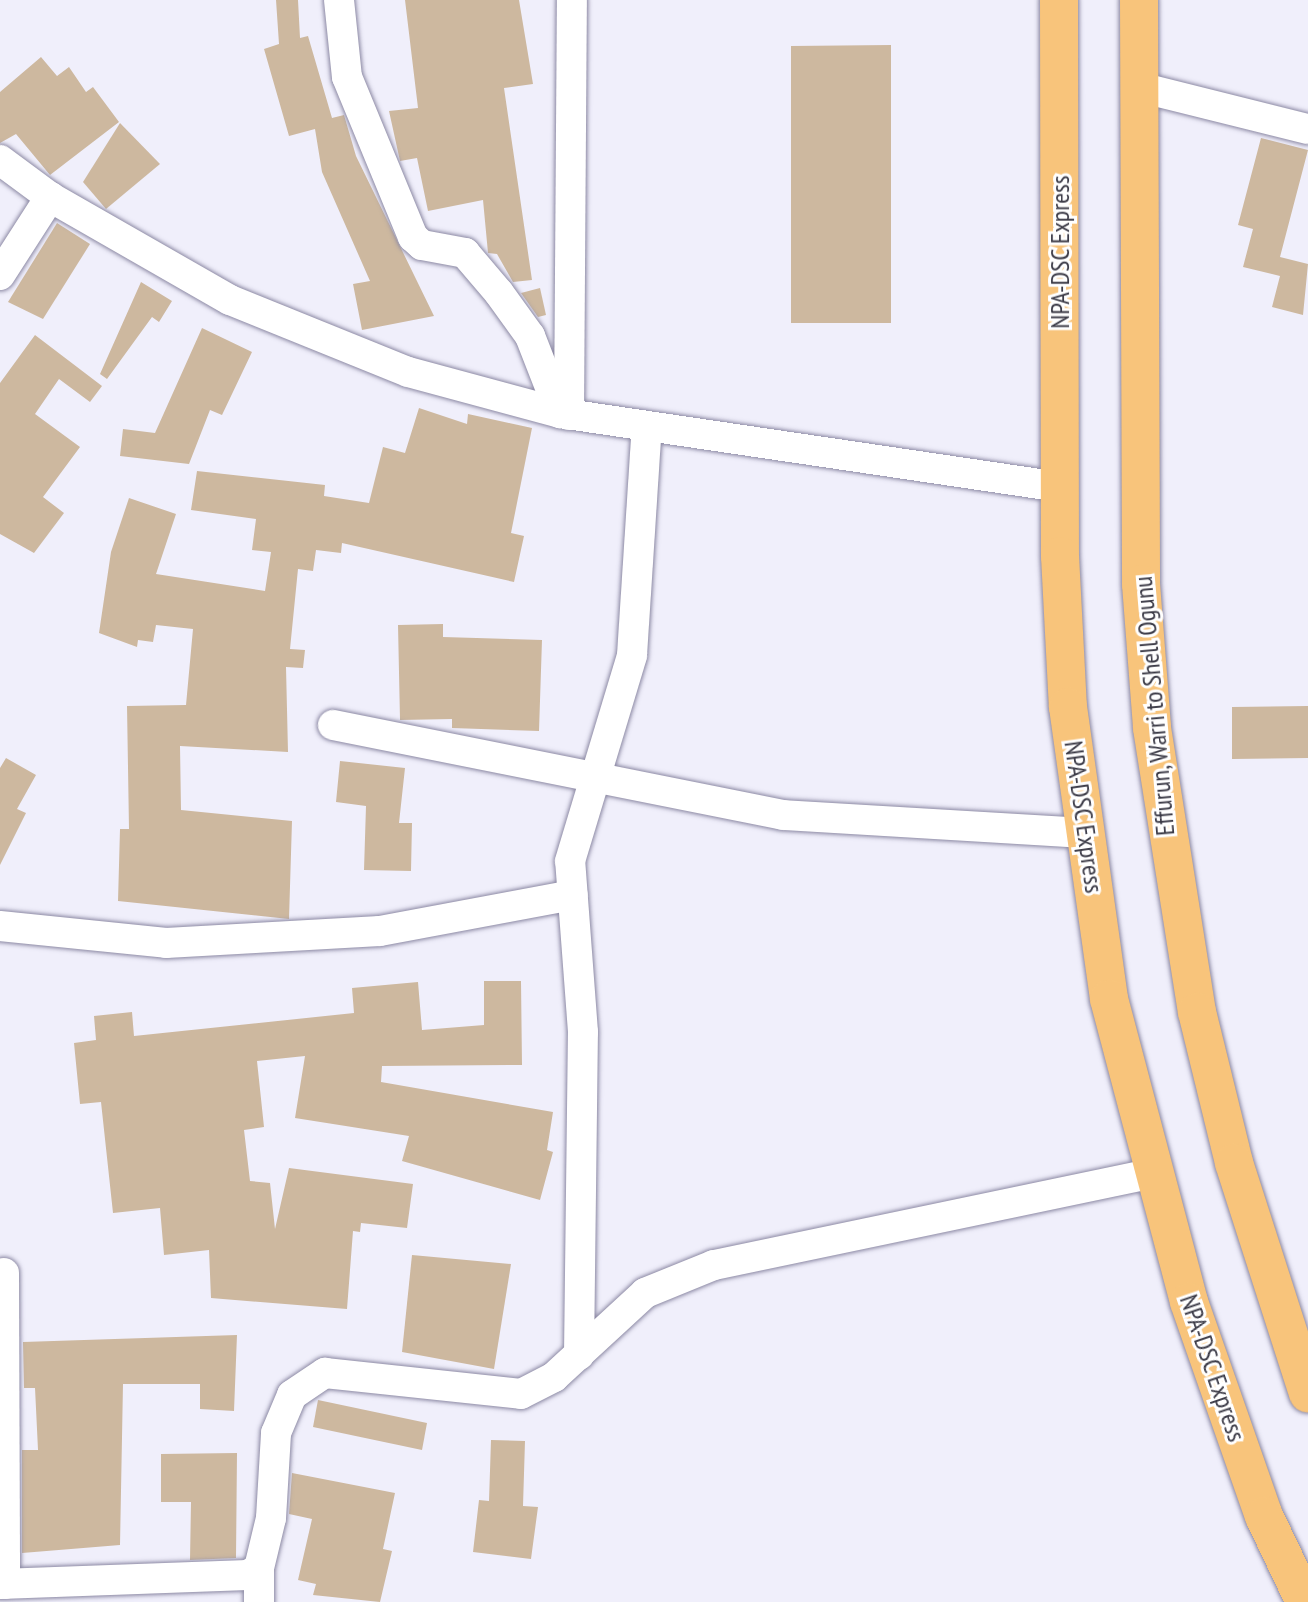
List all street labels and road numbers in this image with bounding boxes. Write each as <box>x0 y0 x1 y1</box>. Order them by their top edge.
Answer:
street label: NPA-DSC Express <box>1044 175 1076 329</box>
street label: Effurun, Warri to Shell Ogunu <box>1127 574 1181 838</box>
street label: NPA-DSC Express <box>1058 738 1110 896</box>
street label: NPA-DSC Express <box>1173 1290 1253 1446</box>

